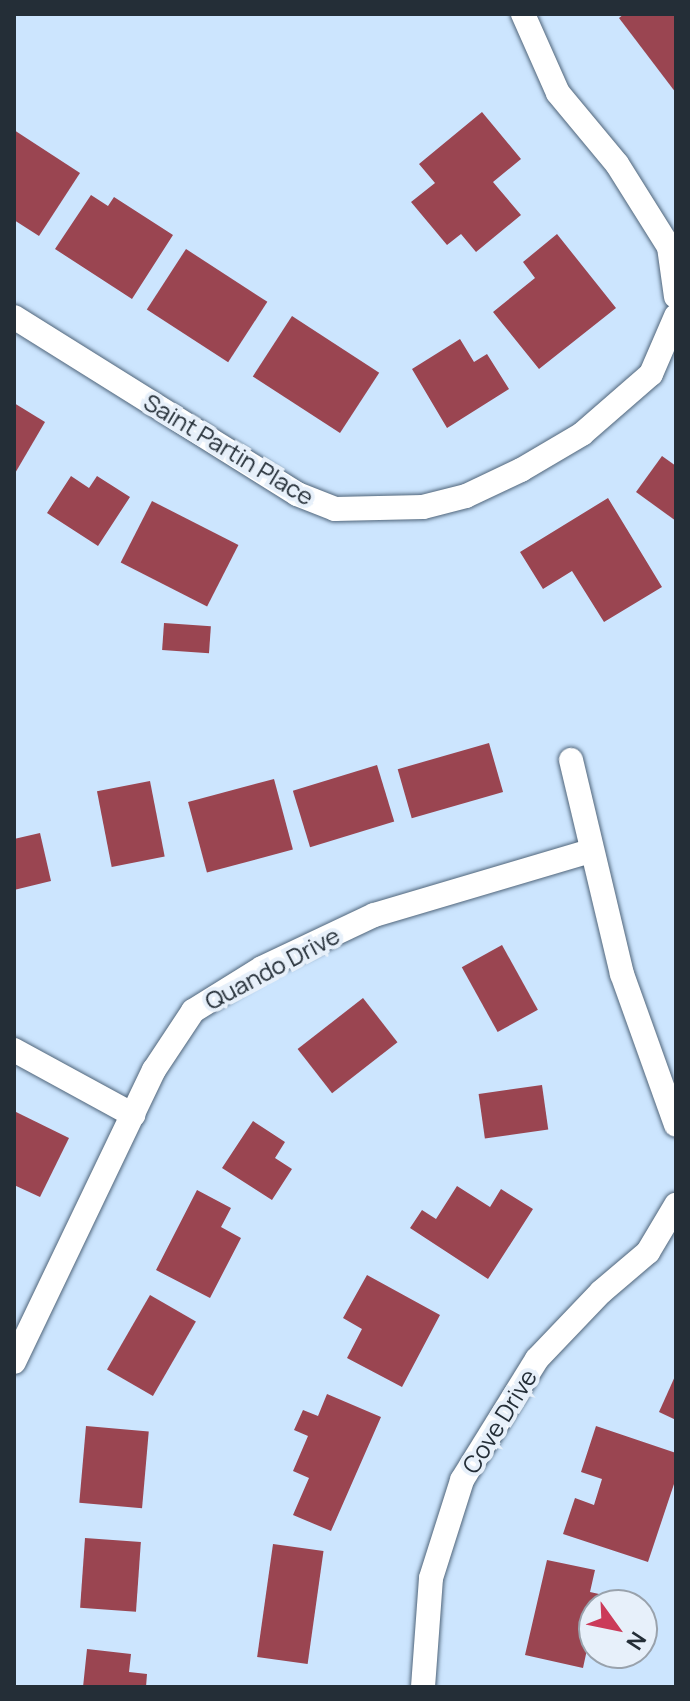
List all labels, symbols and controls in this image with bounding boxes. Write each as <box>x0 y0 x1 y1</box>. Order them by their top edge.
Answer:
street label: Saint Partin Place <box>139 387 319 511</box>
street label: Quando Drive <box>200 920 344 1016</box>
street label: Cove Drive <box>456 1364 542 1478</box>
north arrow <box>578 1589 658 1669</box>
text: N <box>620 1626 653 1656</box>

